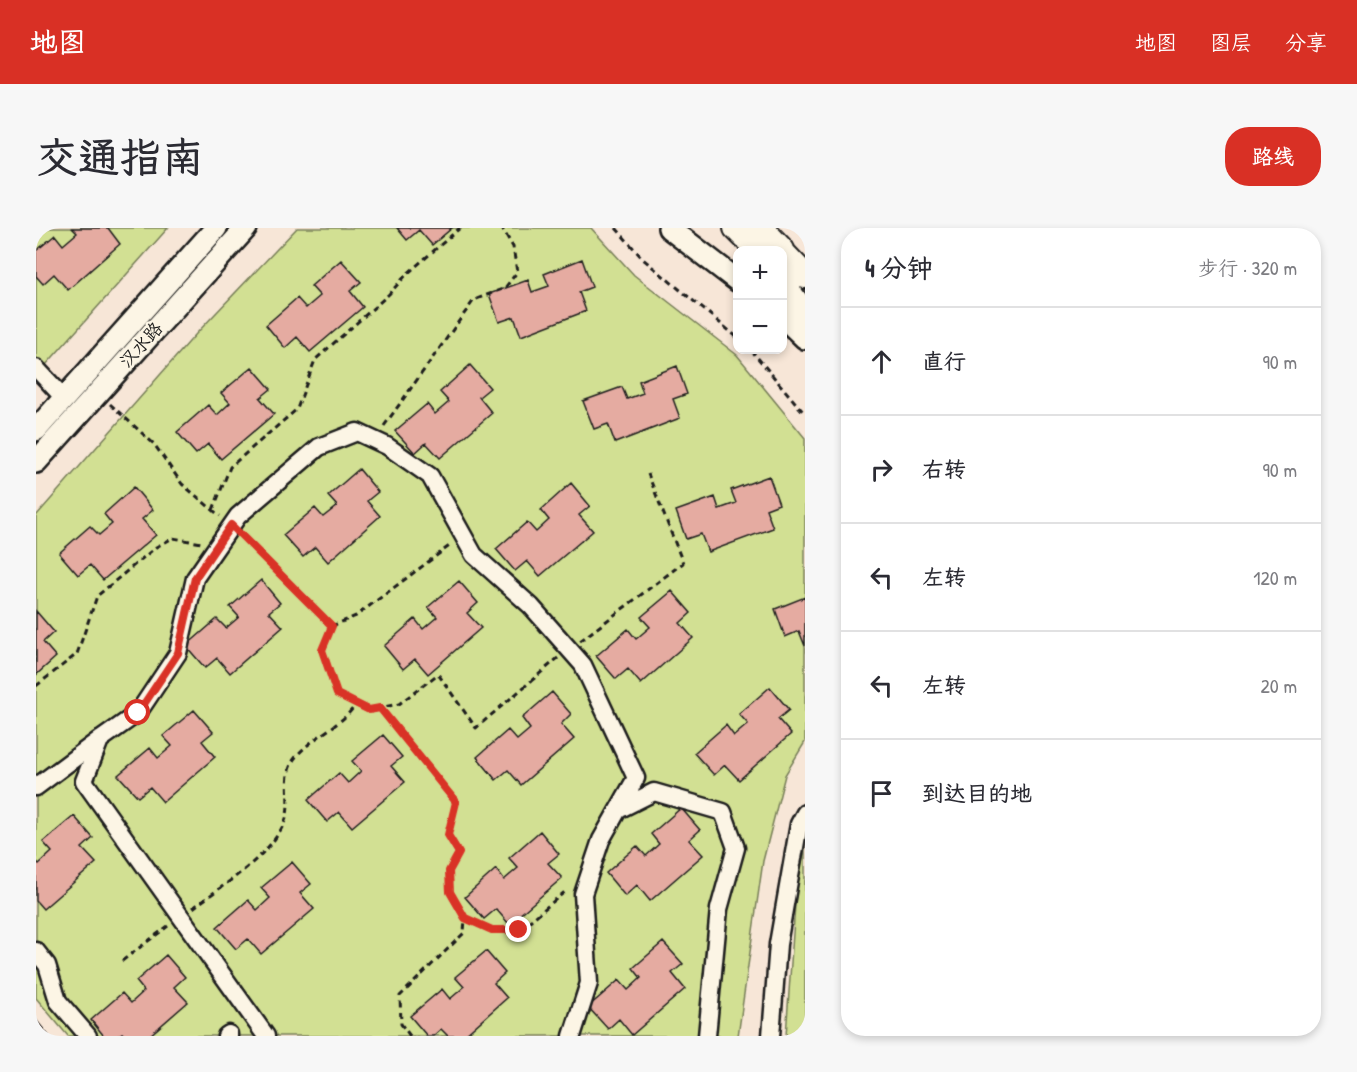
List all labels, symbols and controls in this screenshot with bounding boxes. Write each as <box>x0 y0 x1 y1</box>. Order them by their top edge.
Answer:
text: 地图 <box>30 23 86 61</box>
text: 地图 <box>1135 28 1177 57</box>
text: 图层 <box>1210 28 1252 57</box>
text: 分享 <box>1285 28 1327 57</box>
button: 路线 <box>1225 127 1321 186</box>
text: 交通指南 <box>36 128 204 185</box>
map controls <box>733 246 787 354</box>
button: + <box>733 246 787 300</box>
text: 4 分钟 <box>865 250 933 285</box>
text: 步行 · 320 m <box>1198 254 1297 281</box>
button: − <box>733 300 787 354</box>
street label: 汉水路 <box>113 316 168 373</box>
icon: ahead <box>865 345 898 378</box>
text: 直行 <box>922 346 966 376</box>
text: 90 m <box>1263 348 1297 375</box>
icon: right <box>865 453 898 486</box>
text: 右转 <box>922 454 966 484</box>
text: 90 m <box>1263 456 1297 483</box>
icon: left <box>865 561 898 594</box>
text: 左转 <box>922 562 966 592</box>
text: 120 m <box>1253 564 1297 591</box>
icon: left <box>865 669 898 702</box>
text: 左转 <box>922 670 966 700</box>
text: 20 m <box>1260 672 1297 699</box>
route start <box>124 699 150 725</box>
icon: arrive <box>865 777 898 810</box>
text: 到达目的地 <box>922 778 1032 808</box>
route end <box>505 916 531 942</box>

